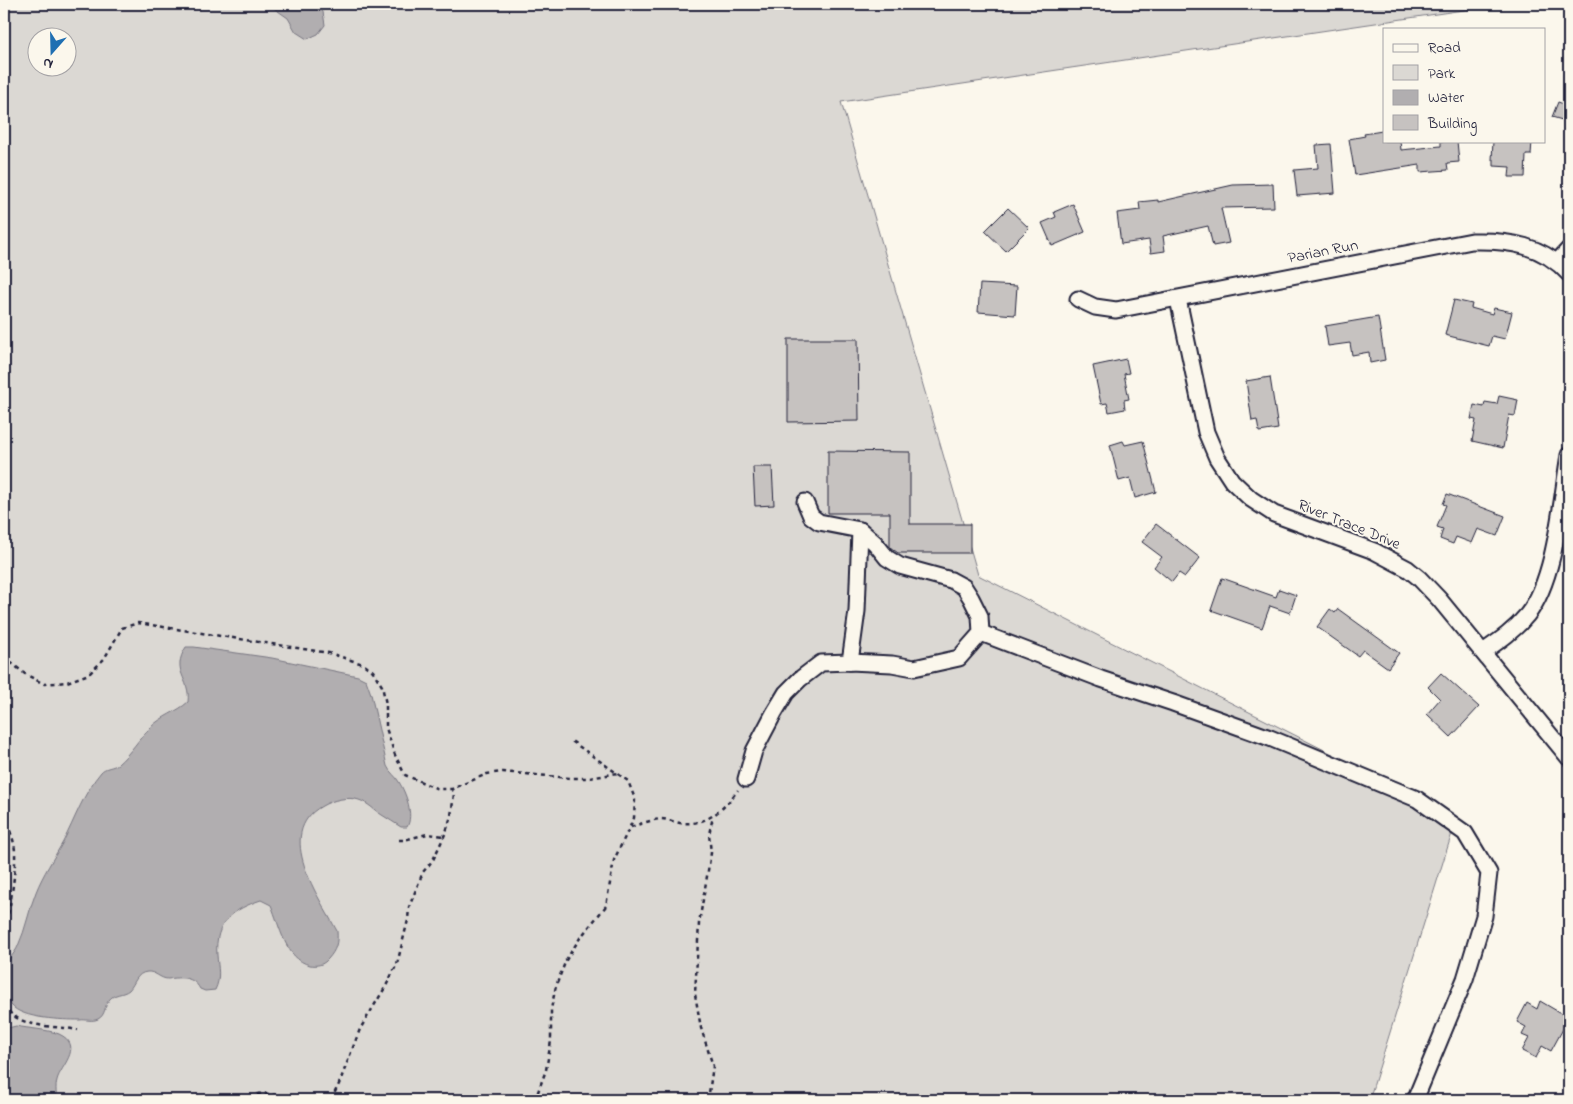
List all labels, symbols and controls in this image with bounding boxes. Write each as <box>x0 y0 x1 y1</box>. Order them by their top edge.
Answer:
north arrow <box>28 28 78 78</box>
legend <box>1383 28 1546 142</box>
text: Road <box>1428 37 1461 59</box>
text: N <box>40 51 56 74</box>
text: Park <box>1428 63 1456 85</box>
text: Water <box>1428 87 1464 109</box>
text: Building <box>1427 113 1477 136</box>
street label: Parian Run <box>1286 233 1360 271</box>
street label: River Trace Drive <box>1294 493 1405 557</box>

